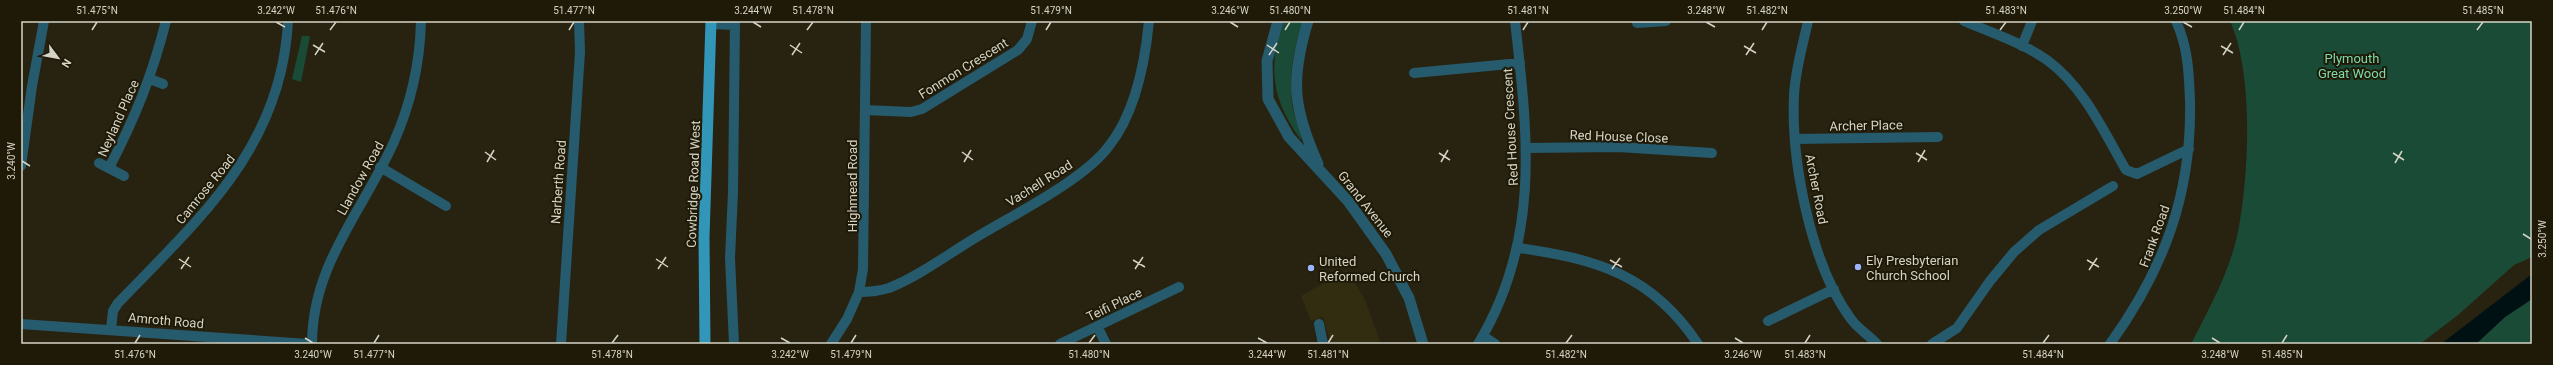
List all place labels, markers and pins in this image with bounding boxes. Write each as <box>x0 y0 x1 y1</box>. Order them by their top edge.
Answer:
place label: Ely Presbyterian Church School <box>1866 253 1958 283</box>
place label: United Reformed Church <box>1319 254 1420 284</box>
marker: Ely Presbyterian Church School <box>1853 262 1863 272</box>
marker: United Reformed Church <box>1306 263 1316 273</box>

